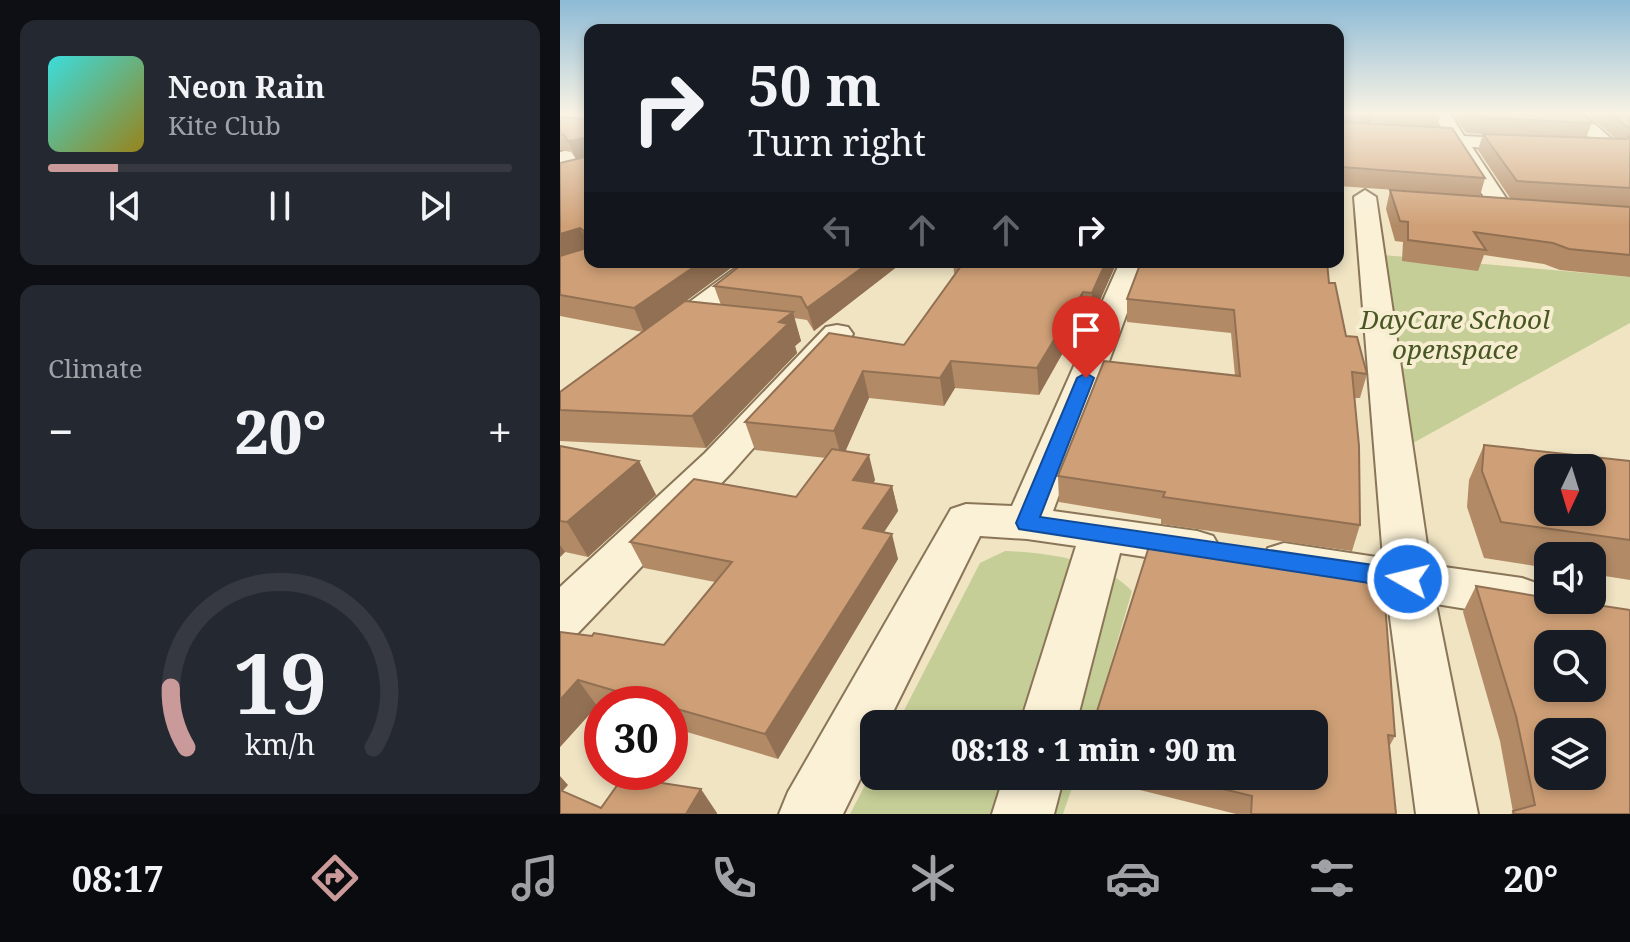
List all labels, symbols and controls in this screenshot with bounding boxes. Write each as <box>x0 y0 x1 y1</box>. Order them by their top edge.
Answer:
text: 50 m <box>748 46 881 122</box>
icon: right <box>616 56 720 160</box>
text: Neon Rain <box>168 66 325 107</box>
text: Kite Club <box>168 107 281 143</box>
text: Turn right <box>748 118 926 167</box>
icon: previous <box>103 184 147 228</box>
icon: pause <box>258 184 302 228</box>
icon: next <box>413 184 457 228</box>
icon: left <box>816 208 860 252</box>
icon: ahead <box>900 208 944 252</box>
icon: ahead <box>984 208 1028 252</box>
icon: right <box>1068 208 1112 252</box>
pin <box>1052 296 1120 378</box>
park label: DayCare School openspace <box>1359 301 1550 367</box>
icon: arrive <box>1064 308 1108 352</box>
text: Climate <box>48 350 143 386</box>
text: 20° <box>234 390 326 472</box>
text: − <box>48 401 73 461</box>
text: + <box>487 401 512 461</box>
north arrow <box>1534 454 1606 526</box>
map controls <box>1534 454 1606 790</box>
position arrow <box>1366 537 1450 621</box>
button: sound <box>1534 542 1606 614</box>
text: 19 <box>233 624 327 737</box>
button: search <box>1534 630 1606 702</box>
speed limit sign: 30 <box>584 686 688 790</box>
button: layers <box>1534 718 1606 790</box>
text: km/h <box>245 724 315 763</box>
text: 08:18 · 1 min · 90 m <box>951 729 1237 770</box>
icon: directions <box>307 850 363 906</box>
icon: music <box>507 850 563 906</box>
icon: phone <box>706 850 762 906</box>
icon: climate <box>905 850 961 906</box>
icon: car <box>1105 850 1161 906</box>
icon: filters <box>1304 850 1360 906</box>
text: 08:17 <box>72 854 164 903</box>
text: 20° <box>1503 854 1558 903</box>

